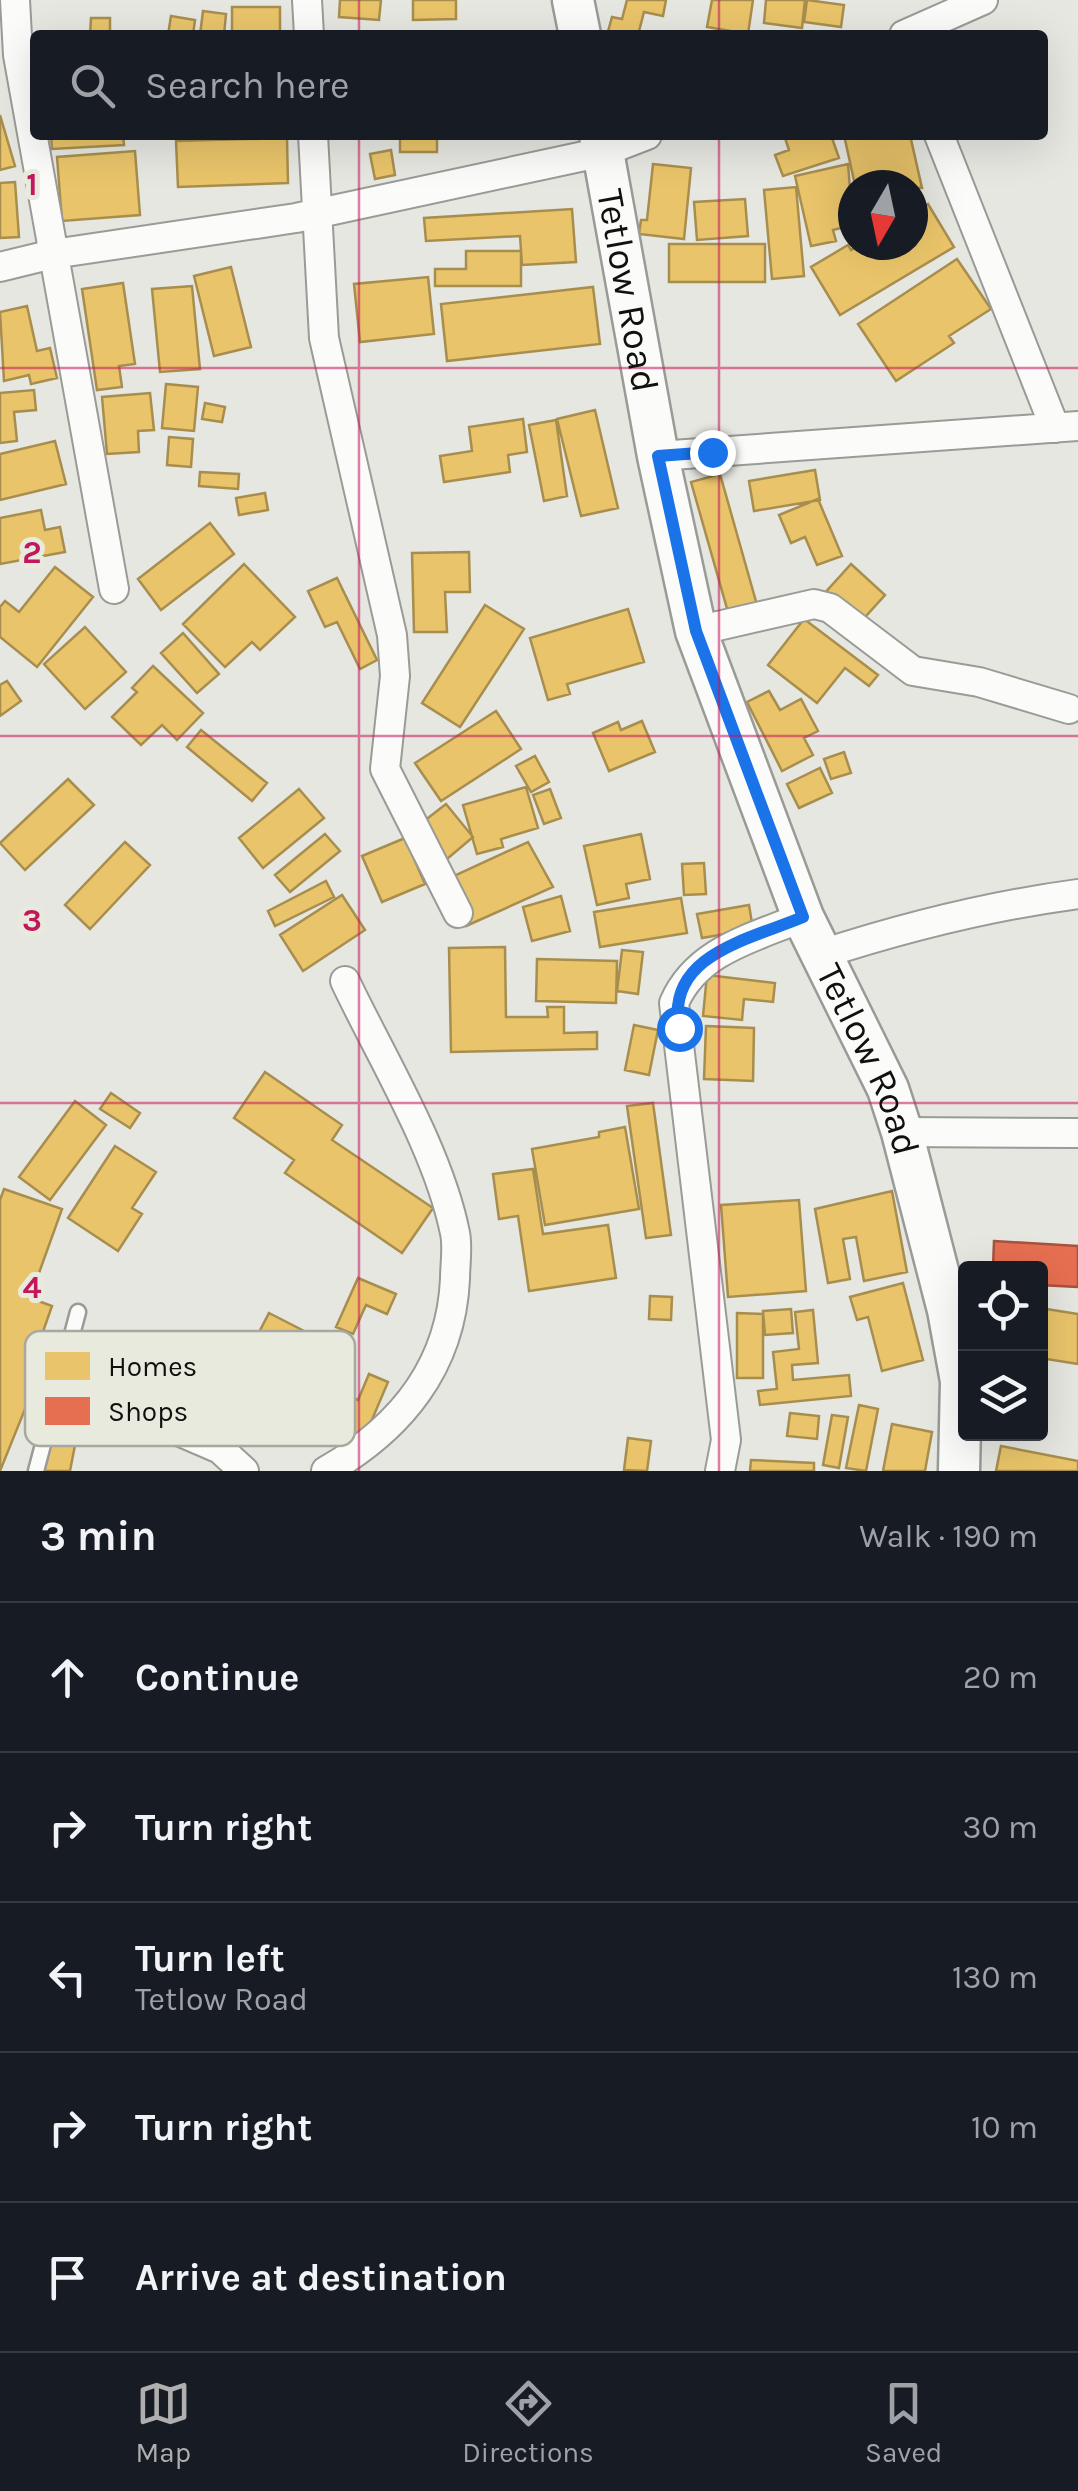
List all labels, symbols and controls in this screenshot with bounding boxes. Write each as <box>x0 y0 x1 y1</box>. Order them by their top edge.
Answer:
search box <box>30 30 1048 140</box>
icon: search <box>65 58 120 113</box>
text: Search here <box>145 63 349 108</box>
text: 1 <box>26 166 38 203</box>
north arrow <box>838 170 928 260</box>
street label: Tetlow Road <box>587 185 668 396</box>
route end <box>690 430 736 476</box>
text: 2 <box>22 534 42 571</box>
text: 3 <box>22 902 42 939</box>
street label: Tetlow Road <box>807 956 929 1160</box>
route start <box>657 1006 703 1052</box>
map controls <box>958 1261 1048 1441</box>
button: locate <box>958 1261 1048 1351</box>
text: 4 <box>22 1269 42 1306</box>
legend <box>25 1331 355 1446</box>
text: Homes <box>108 1350 197 1383</box>
button: layers <box>958 1351 1048 1441</box>
text: Shops <box>108 1395 188 1428</box>
text: 3 min <box>40 1511 157 1561</box>
text: Walk · 190 m <box>859 1518 1038 1555</box>
icon: ahead <box>40 1650 95 1705</box>
text: Continue <box>135 1655 299 1700</box>
text: 20 m <box>963 1659 1038 1696</box>
icon: right <box>40 1800 95 1855</box>
text: Turn right <box>135 1805 312 1850</box>
text: 30 m <box>963 1809 1038 1846</box>
text: Turn left <box>135 1936 285 1981</box>
icon: left <box>40 1950 95 2005</box>
text: 130 m <box>952 1959 1038 1996</box>
text: Tetlow Road <box>135 1981 308 2018</box>
icon: right <box>40 2100 95 2155</box>
text: Turn right <box>135 2105 312 2150</box>
text: 10 m <box>971 2109 1038 2146</box>
icon: arrive <box>40 2250 95 2305</box>
text: Arrive at destination <box>135 2255 507 2300</box>
tab: Map <box>136 2376 191 2469</box>
tab: Directions <box>462 2376 594 2469</box>
tab: Saved <box>865 2376 942 2469</box>

